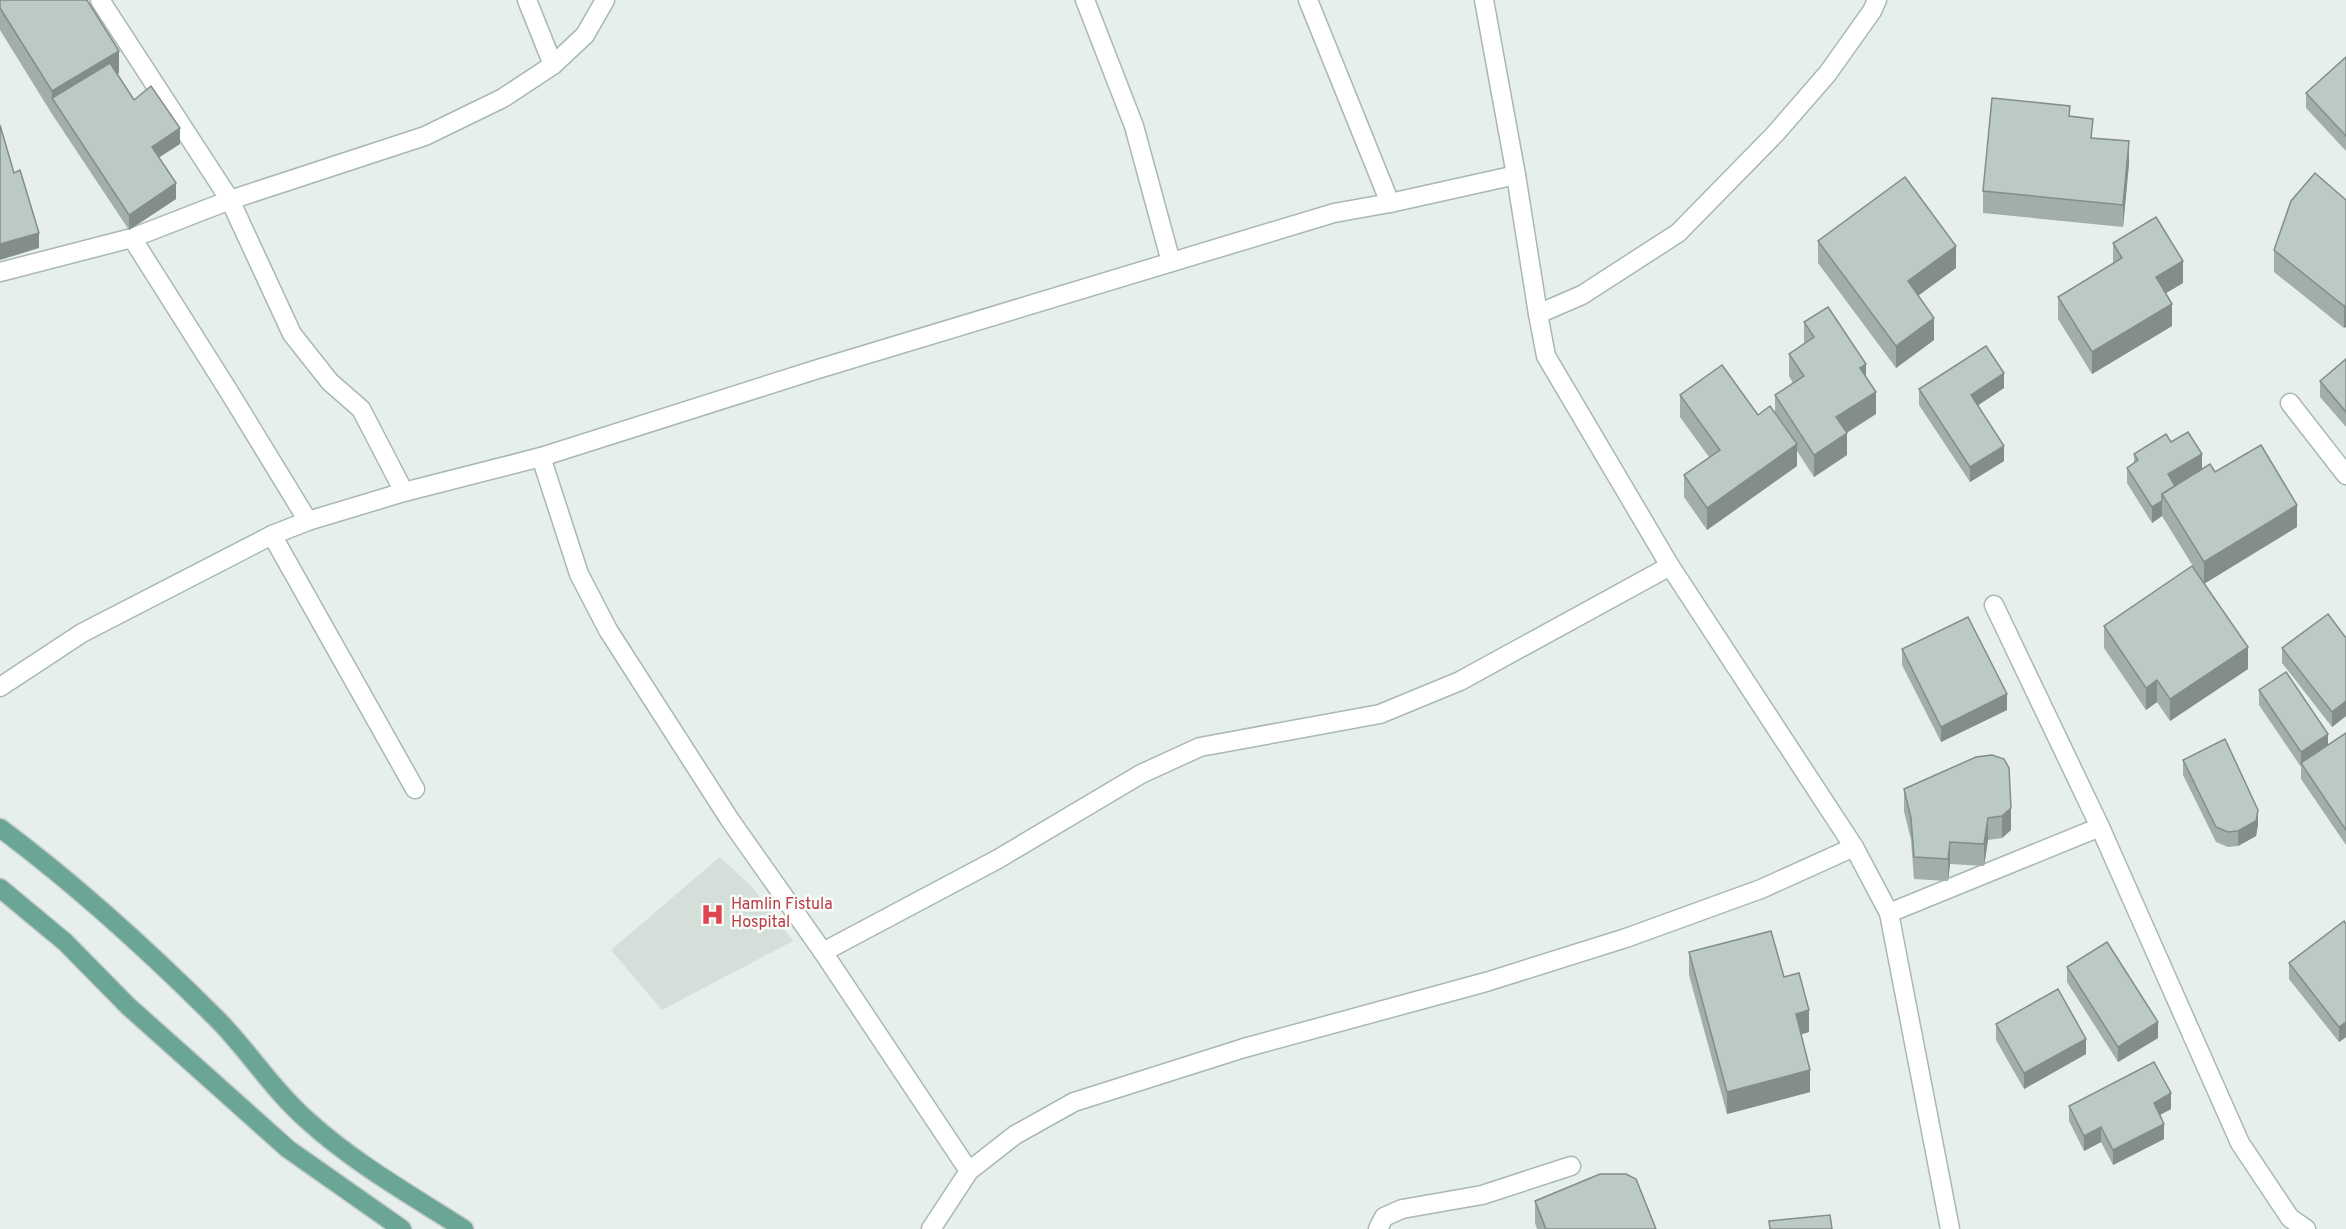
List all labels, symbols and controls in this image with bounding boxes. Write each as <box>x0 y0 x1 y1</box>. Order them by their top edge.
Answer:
place label: Hamlin Fistula Hospital <box>731 895 833 933</box>
hospital icon: Hamlin Fistula Hospital <box>700 901 726 927</box>

